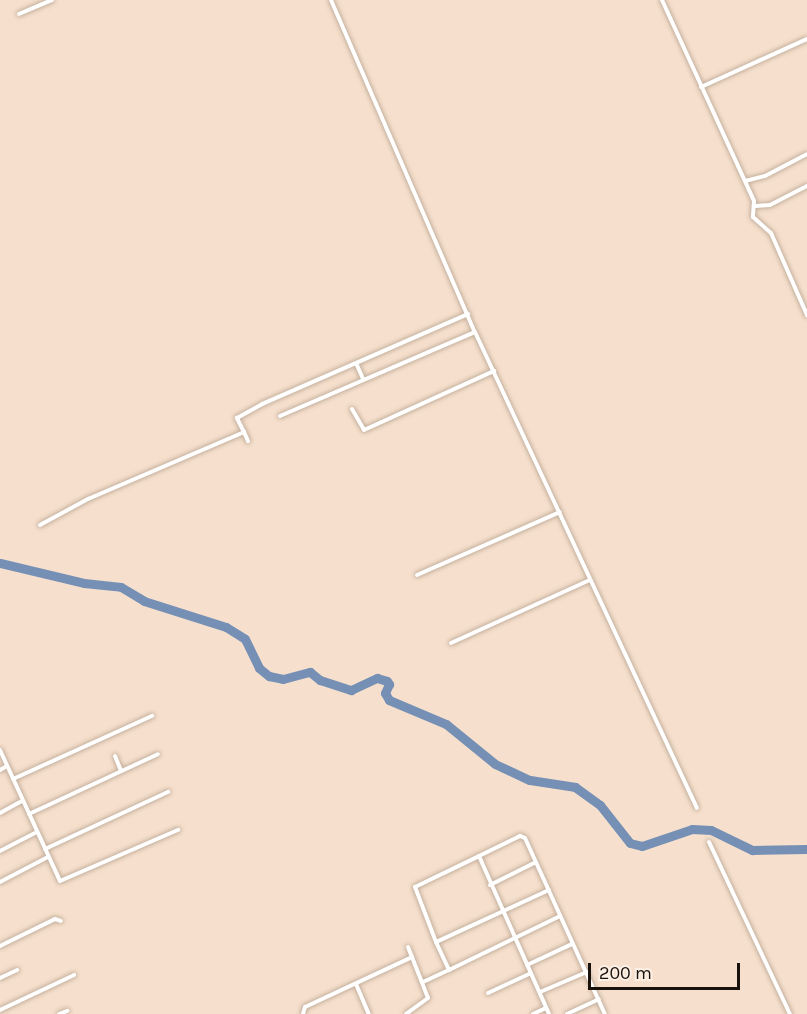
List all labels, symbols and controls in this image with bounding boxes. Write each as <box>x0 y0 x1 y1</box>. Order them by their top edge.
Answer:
scale bar <box>591 951 742 989</box>
text: 200 m <box>599 962 652 984</box>

